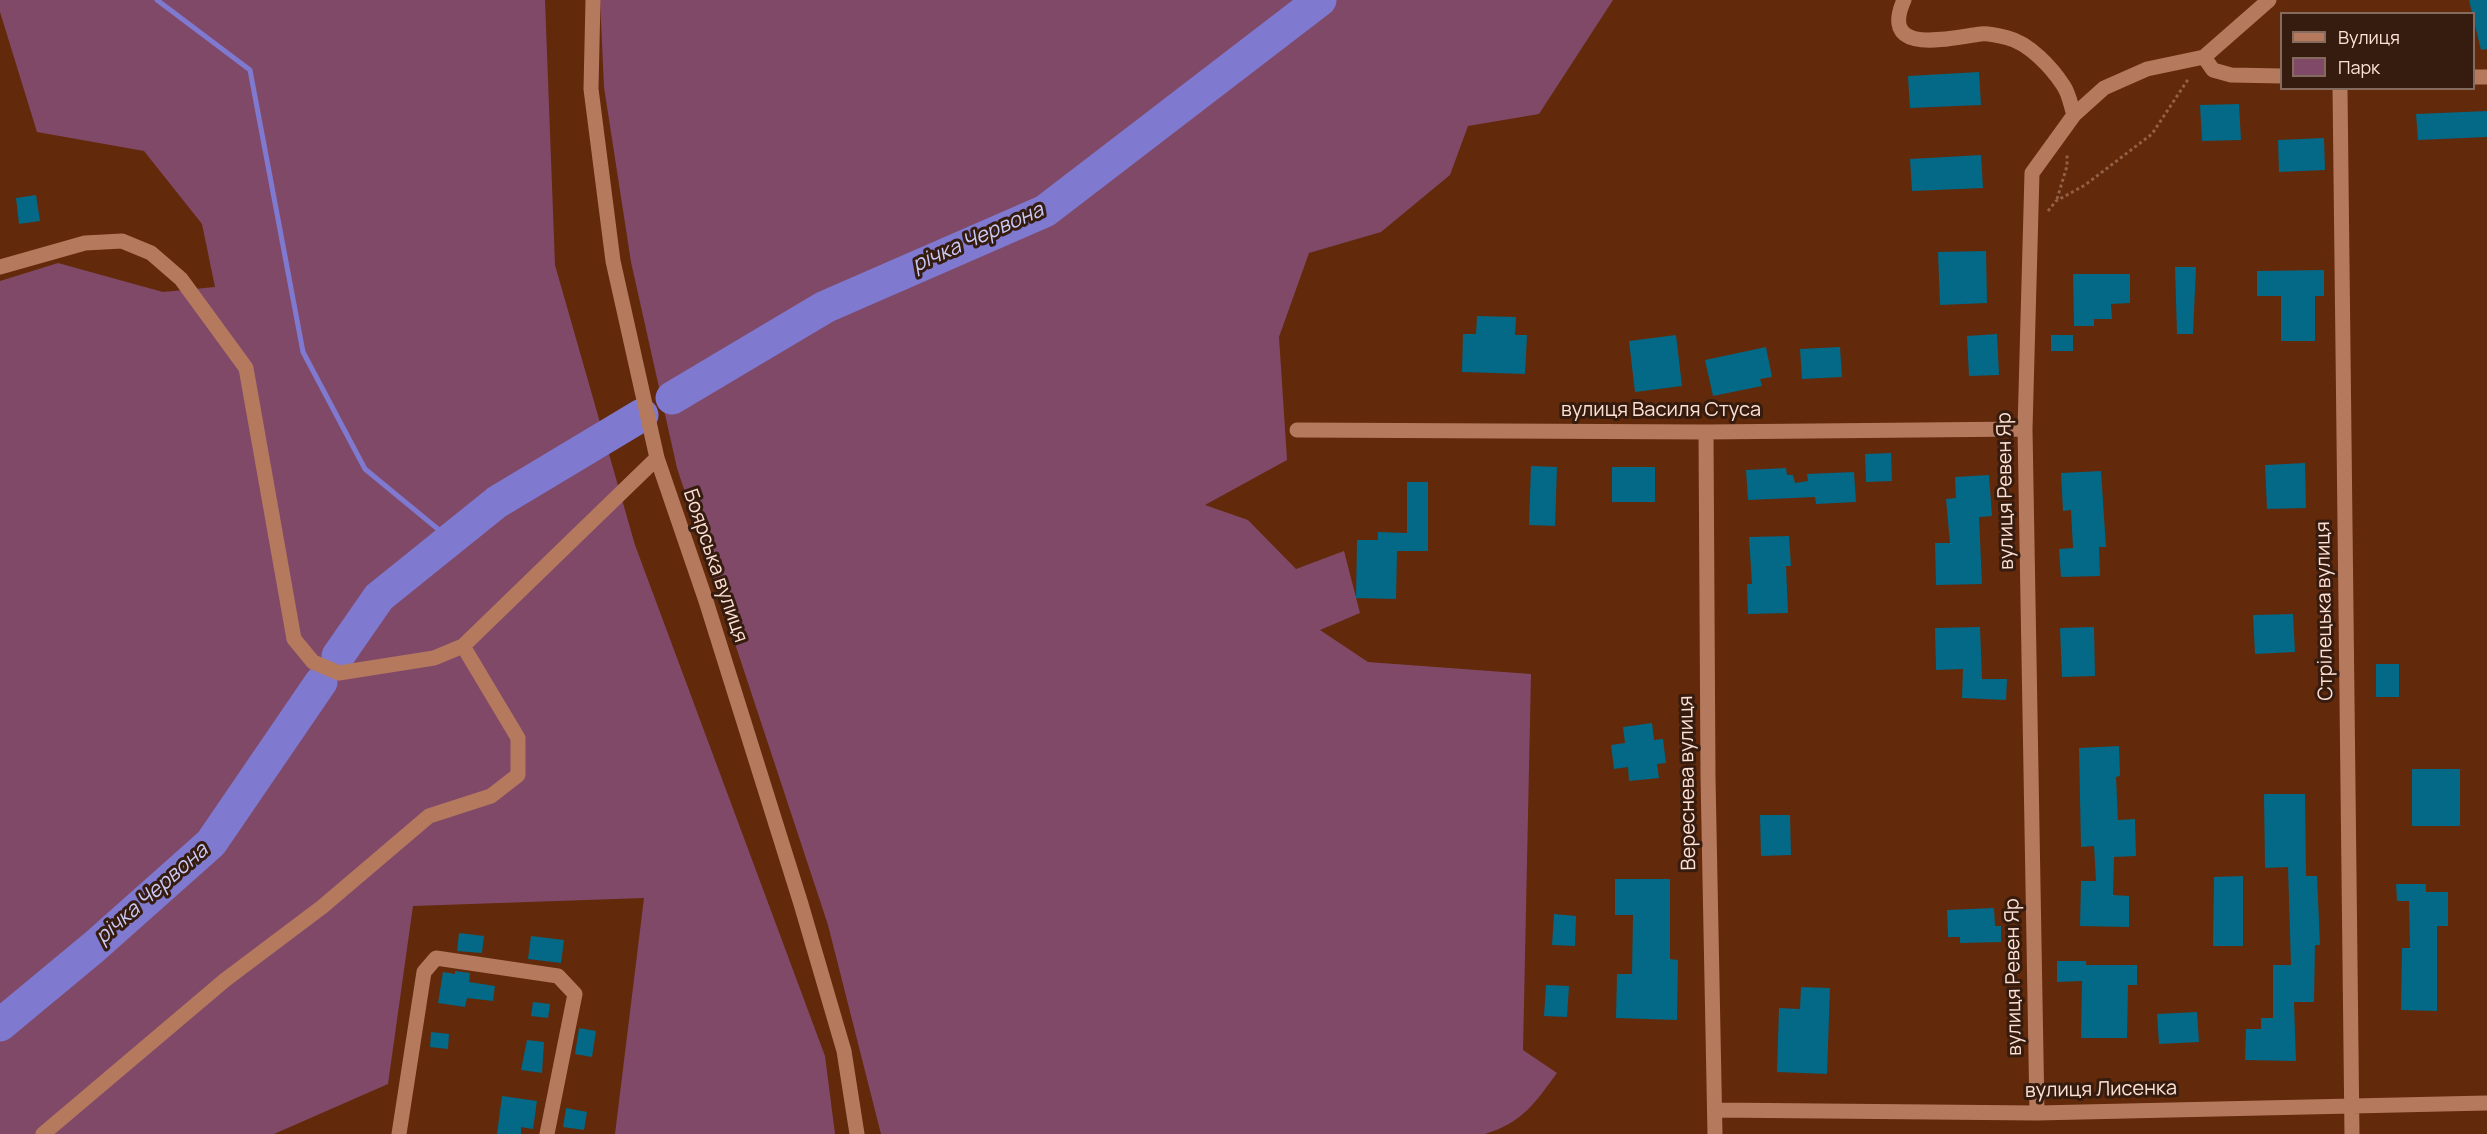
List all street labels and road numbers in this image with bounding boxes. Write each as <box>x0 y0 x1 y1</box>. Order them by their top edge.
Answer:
street label: вулиця Василя Стуса <box>1561 398 1761 422</box>
street label: вулиця Ревен Яр <box>1993 412 2019 570</box>
street label: Боярська вулиця <box>677 486 753 646</box>
street label: Стрілецька вулиця <box>2311 521 2339 701</box>
street label: Вереснева вулиця <box>1674 695 1702 871</box>
street label: вулиця Ревен Яр <box>2001 898 2027 1056</box>
street label: вулиця Лисенка <box>2025 1077 2177 1103</box>

